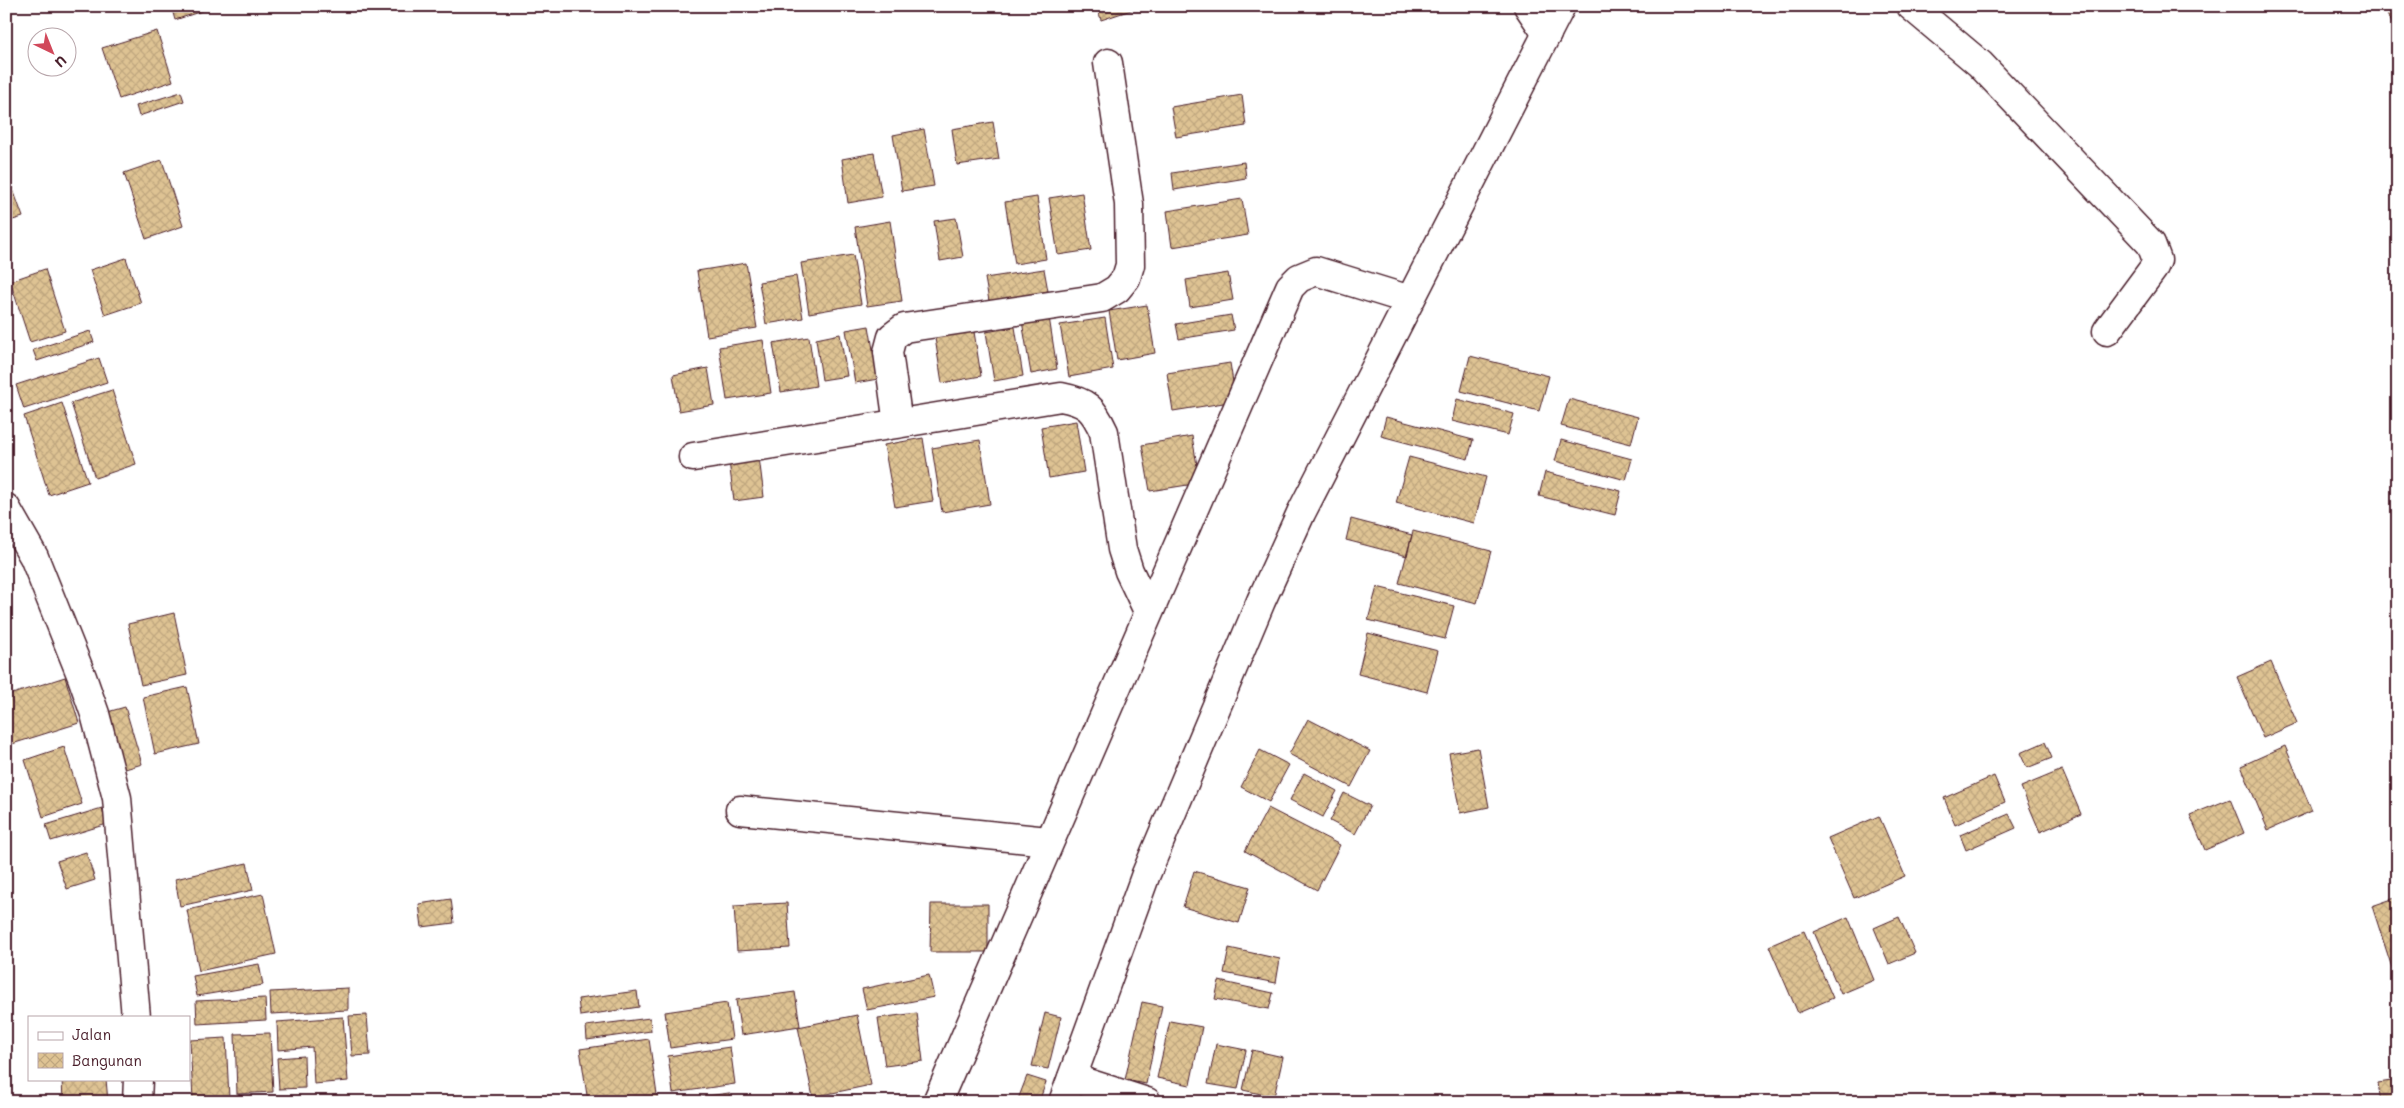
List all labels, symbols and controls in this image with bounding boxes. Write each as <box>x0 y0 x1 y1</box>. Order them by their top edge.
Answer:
north arrow <box>28 28 78 78</box>
text: U <box>51 52 71 72</box>
legend <box>28 1016 190 1080</box>
text: Jalan <box>72 1024 111 1044</box>
text: Bangunan <box>72 1050 142 1070</box>

